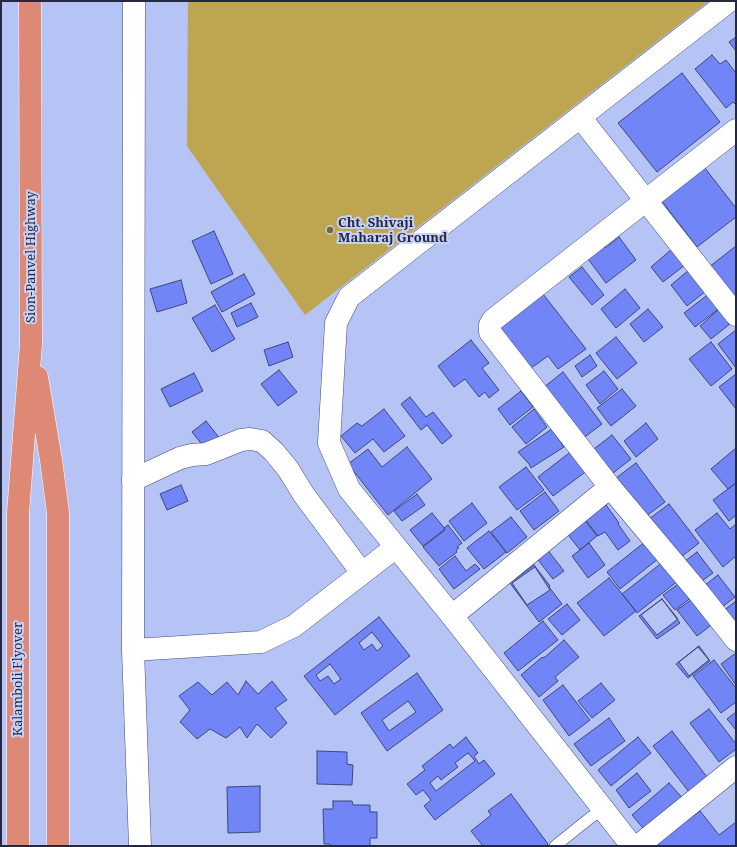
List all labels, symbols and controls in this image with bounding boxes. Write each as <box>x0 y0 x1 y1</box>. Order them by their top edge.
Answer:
street label: Sion-Panvel Highway <box>23 191 39 323</box>
place label: Cht. Shivaji Maharaj Ground <box>338 215 447 246</box>
marker: Cht. Shivaji Maharaj Ground <box>325 225 335 235</box>
street label: Kalamboli Flyover <box>10 622 26 736</box>

